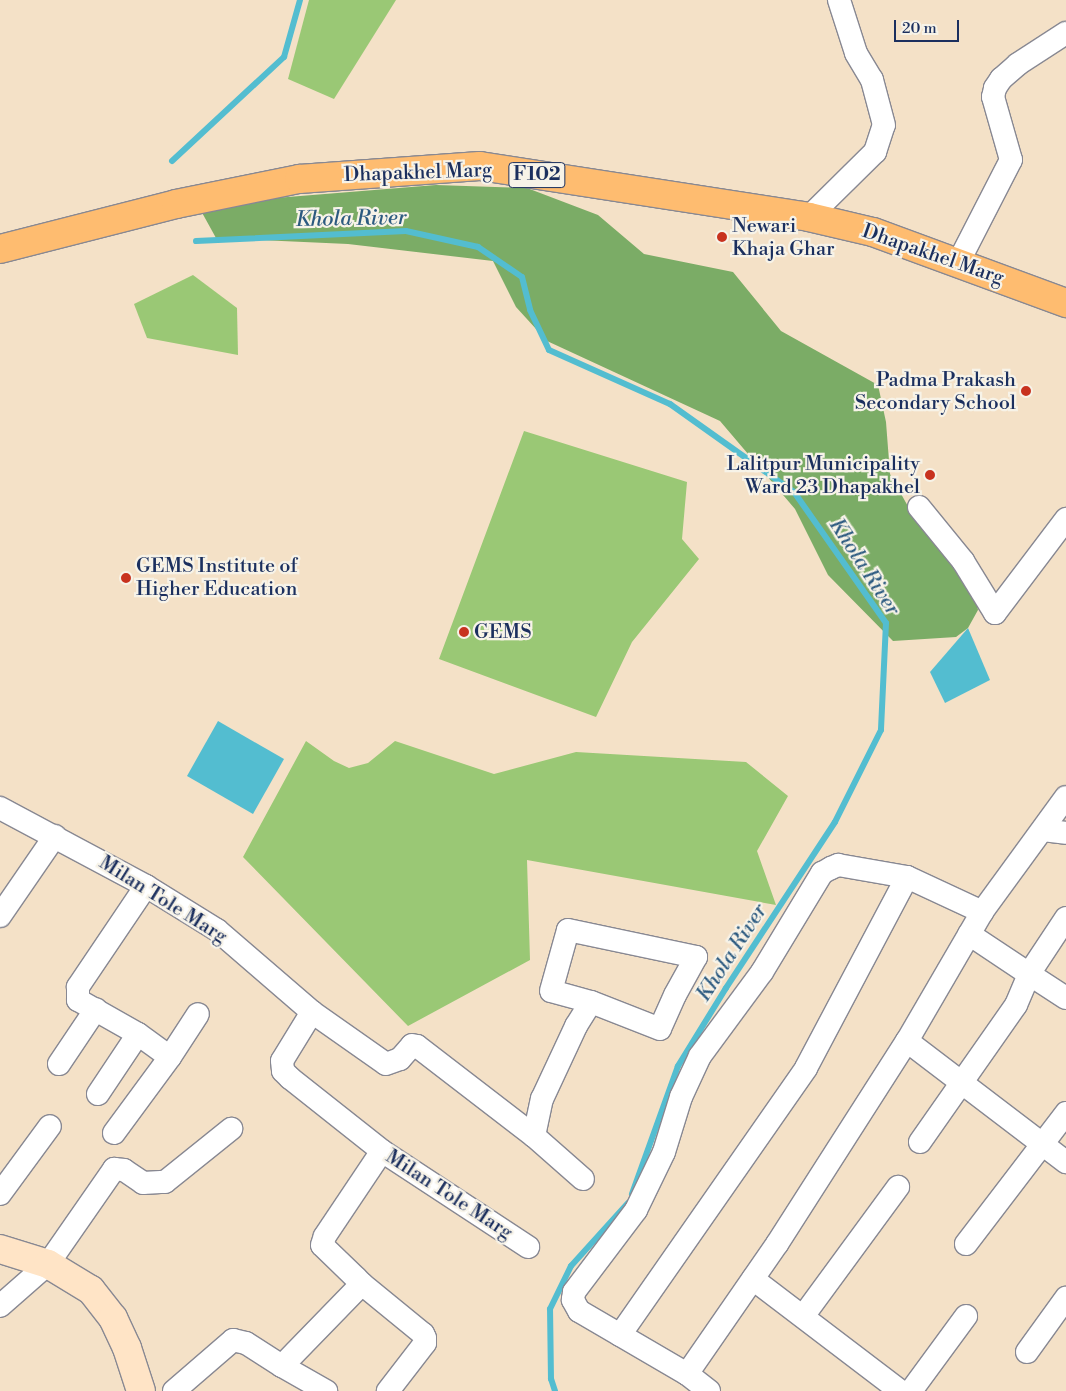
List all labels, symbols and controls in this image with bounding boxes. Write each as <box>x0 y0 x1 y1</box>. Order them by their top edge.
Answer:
scale bar <box>896 10 961 42</box>
text: 20 m <box>902 19 937 38</box>
street label: Dhapakhel Marg <box>343 158 493 188</box>
road number: F102 <box>508 158 566 192</box>
water label: Khola River <box>295 205 407 233</box>
place label: Newari Khaja Ghar <box>732 214 835 261</box>
street label: Dhapakhel Marg <box>859 219 1007 291</box>
marker: Newari Khaja Ghar <box>716 231 728 243</box>
place label: Padma Prakash Secondary School <box>855 368 1016 415</box>
marker: Padma Prakash Secondary School <box>1020 385 1032 397</box>
place label: Lalitpur Municipality Ward 23 Dhapakhel <box>727 452 920 499</box>
marker: Lalitpur Municipality Ward 23 Dhapakhel <box>924 469 936 481</box>
water label: Khola River <box>823 514 905 620</box>
place label: GEMS Institute of Higher Education <box>136 554 297 601</box>
marker: GEMS Institute of Higher Education <box>120 572 132 584</box>
place label: GEMS <box>474 620 532 644</box>
marker: GEMS <box>458 626 470 638</box>
street label: Milan Tole Marg <box>94 851 232 949</box>
water label: Khola River <box>691 900 773 1006</box>
street label: Milan Tole Marg <box>381 1145 517 1245</box>

